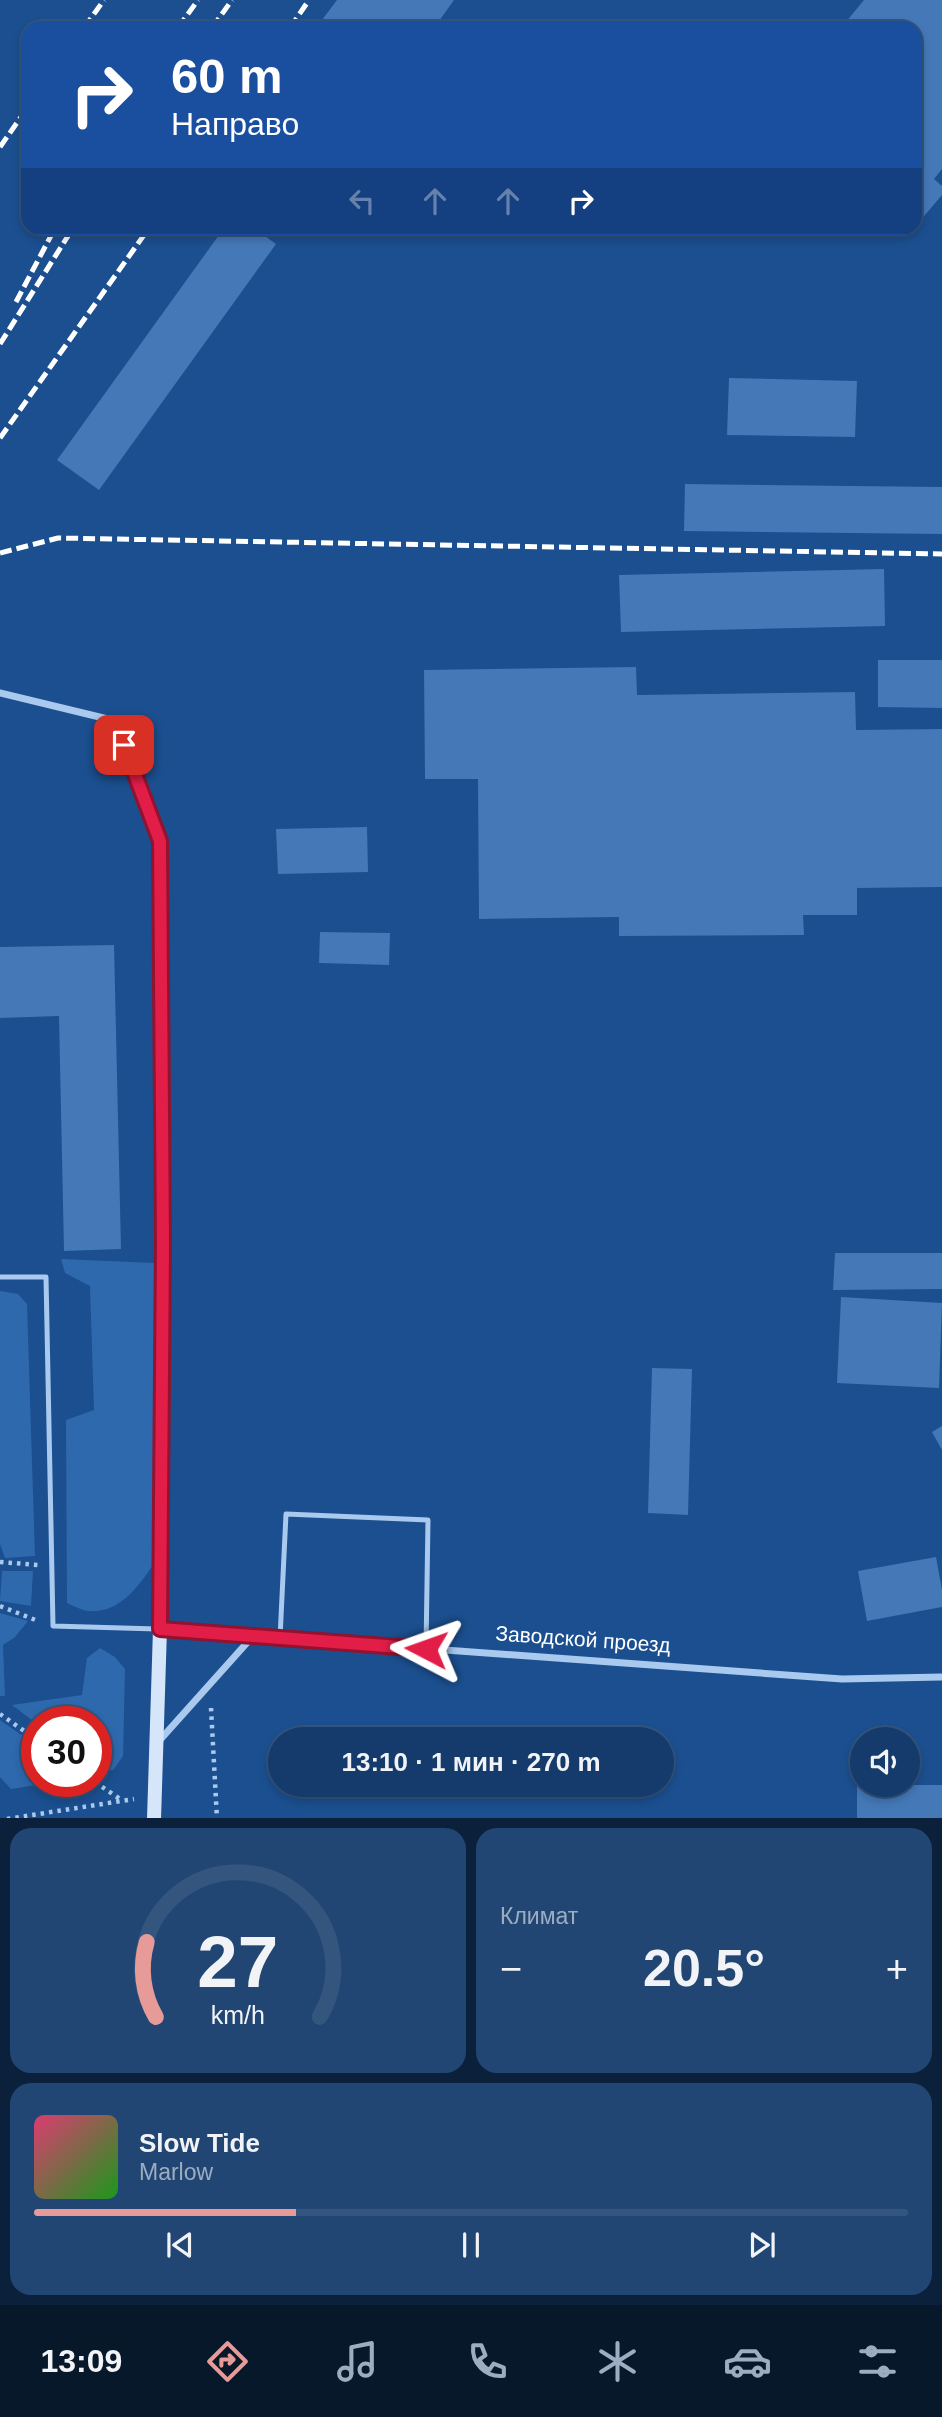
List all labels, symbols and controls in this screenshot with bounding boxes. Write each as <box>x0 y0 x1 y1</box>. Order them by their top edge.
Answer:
icon: right <box>56 49 147 140</box>
text: 60 m <box>171 49 283 103</box>
text: Направо <box>171 106 299 142</box>
icon: left <box>343 182 381 220</box>
icon: ahead <box>416 182 454 220</box>
icon: ahead <box>489 182 527 220</box>
icon: right <box>562 182 600 220</box>
pin <box>94 715 154 775</box>
icon: arrive <box>105 726 143 764</box>
position arrow <box>389 1612 463 1686</box>
street label: Заводской проезд <box>495 1621 671 1657</box>
speed limit sign: 30 <box>21 1706 112 1797</box>
map controls <box>850 1727 920 1797</box>
button: sound <box>850 1727 920 1797</box>
text: 13:10 · 1 мин · 270 m <box>341 1747 601 1777</box>
text: Климат <box>500 1903 578 1929</box>
text: 27 <box>198 1921 278 2002</box>
text: 20.5° <box>643 1939 765 1997</box>
text: − <box>500 1948 522 1990</box>
text: + <box>886 1948 908 1990</box>
text: km/h <box>211 2000 265 2028</box>
text: Slow Tide <box>139 2128 260 2158</box>
text: Marlow <box>139 2159 213 2185</box>
icon: previous <box>161 2226 199 2264</box>
icon: pause <box>452 2226 490 2264</box>
icon: next <box>743 2226 781 2264</box>
icon: directions <box>203 2337 252 2386</box>
icon: music <box>333 2337 382 2386</box>
icon: phone <box>463 2337 512 2386</box>
icon: climate <box>593 2337 642 2386</box>
icon: car <box>723 2337 772 2386</box>
icon: filters <box>853 2337 902 2386</box>
text: 13:09 <box>40 2343 122 2379</box>

